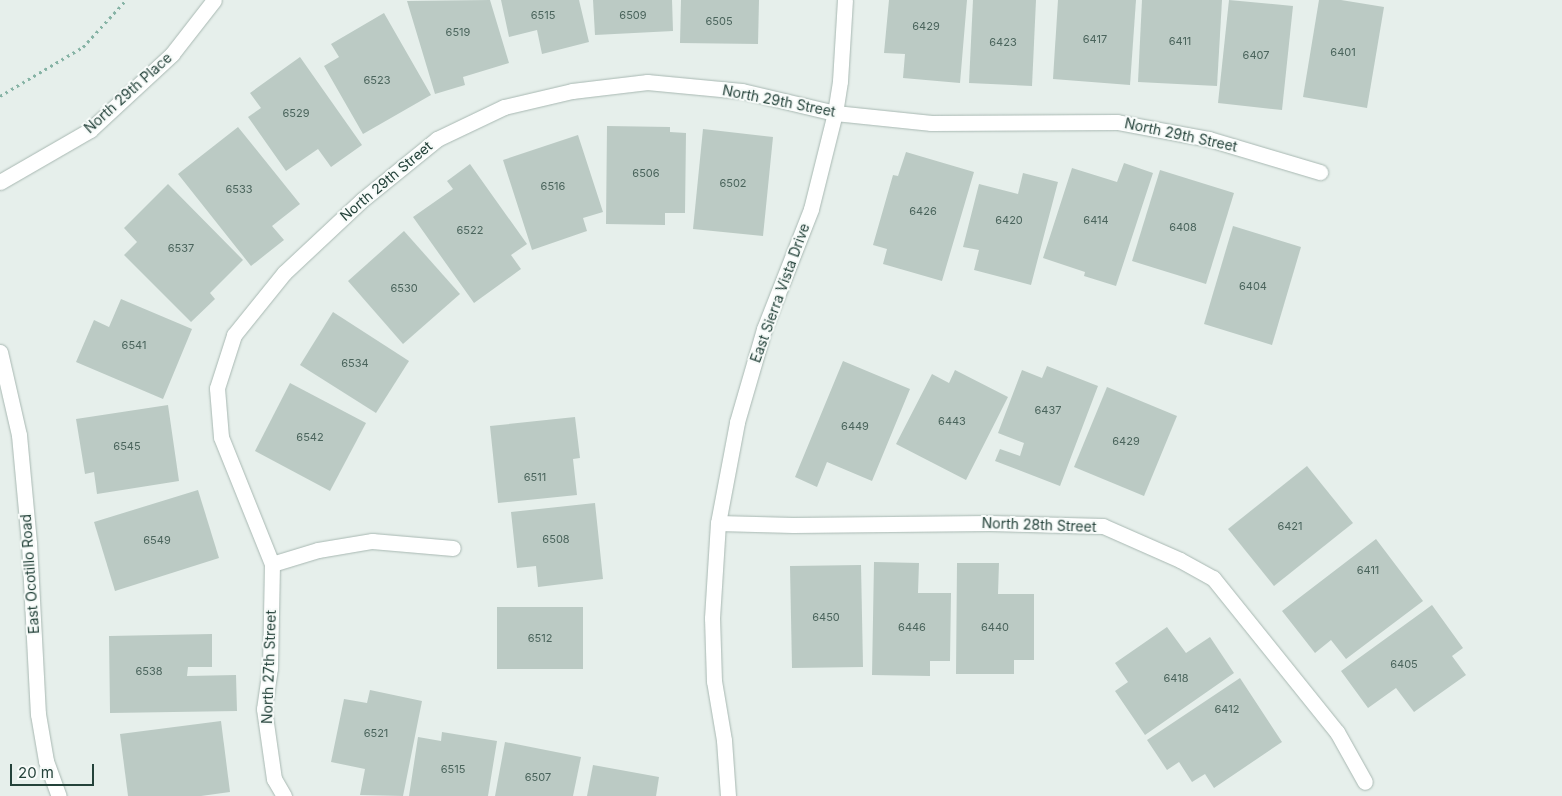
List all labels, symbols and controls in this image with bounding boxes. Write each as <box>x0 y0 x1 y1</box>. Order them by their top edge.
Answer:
house number: 6515 <box>531 8 555 22</box>
house number: 6509 <box>619 8 647 22</box>
house number: 6505 <box>705 14 733 28</box>
house number: 6429 <box>912 19 940 33</box>
house number: 6519 <box>446 25 470 39</box>
house number: 6417 <box>1083 32 1107 46</box>
house number: 6411 <box>1169 34 1191 48</box>
house number: 6423 <box>989 35 1017 49</box>
house number: 6401 <box>1330 45 1356 59</box>
house number: 6407 <box>1243 48 1269 62</box>
street label: North 29th Place <box>81 49 175 137</box>
house number: 6523 <box>363 73 391 87</box>
street label: North 29th Street <box>721 82 837 120</box>
house number: 6529 <box>282 106 310 120</box>
street label: North 29th Street <box>1123 115 1239 155</box>
street label: North 29th Street <box>337 138 435 224</box>
house number: 6506 <box>632 166 660 180</box>
house number: 6502 <box>719 176 747 190</box>
house number: 6516 <box>541 179 565 193</box>
house number: 6533 <box>225 182 253 196</box>
house number: 6426 <box>909 204 937 218</box>
house number: 6420 <box>995 213 1023 227</box>
house number: 6414 <box>1083 213 1109 227</box>
house number: 6408 <box>1169 220 1197 234</box>
street label: East Sierra Vista Drive <box>747 221 813 365</box>
house number: 6522 <box>457 223 483 237</box>
house number: 6537 <box>168 241 194 255</box>
house number: 6404 <box>1239 279 1267 293</box>
house number: 6530 <box>390 281 418 295</box>
house number: 6541 <box>122 338 146 352</box>
house number: 6534 <box>341 356 369 370</box>
house number: 6437 <box>1035 403 1061 417</box>
house number: 6443 <box>938 414 966 428</box>
house number: 6449 <box>841 419 869 433</box>
house number: 6542 <box>296 430 324 444</box>
house number: 6429 <box>1112 434 1140 448</box>
house number: 6545 <box>113 439 141 453</box>
house number: 6511 <box>524 470 546 484</box>
street label: East Ocotillo Road <box>17 513 43 635</box>
street label: North 28th Street <box>981 515 1097 535</box>
house number: 6421 <box>1277 519 1303 533</box>
house number: 6508 <box>542 532 570 546</box>
house number: 6549 <box>143 533 171 547</box>
house number: 6411 <box>1357 563 1379 577</box>
street label: North 27th Street <box>259 610 279 724</box>
house number: 6450 <box>812 610 840 624</box>
house number: 6446 <box>898 620 926 634</box>
house number: 6440 <box>981 620 1009 634</box>
house number: 6512 <box>528 631 552 645</box>
house number: 6405 <box>1390 657 1418 671</box>
house number: 6538 <box>135 664 163 678</box>
house number: 6418 <box>1164 671 1188 685</box>
house number: 6412 <box>1215 702 1239 716</box>
house number: 6521 <box>364 726 388 740</box>
scale bar <box>12 754 96 786</box>
house number: 6515 <box>441 762 465 776</box>
text: 20 m <box>18 763 54 782</box>
house number: 6507 <box>525 770 551 784</box>

